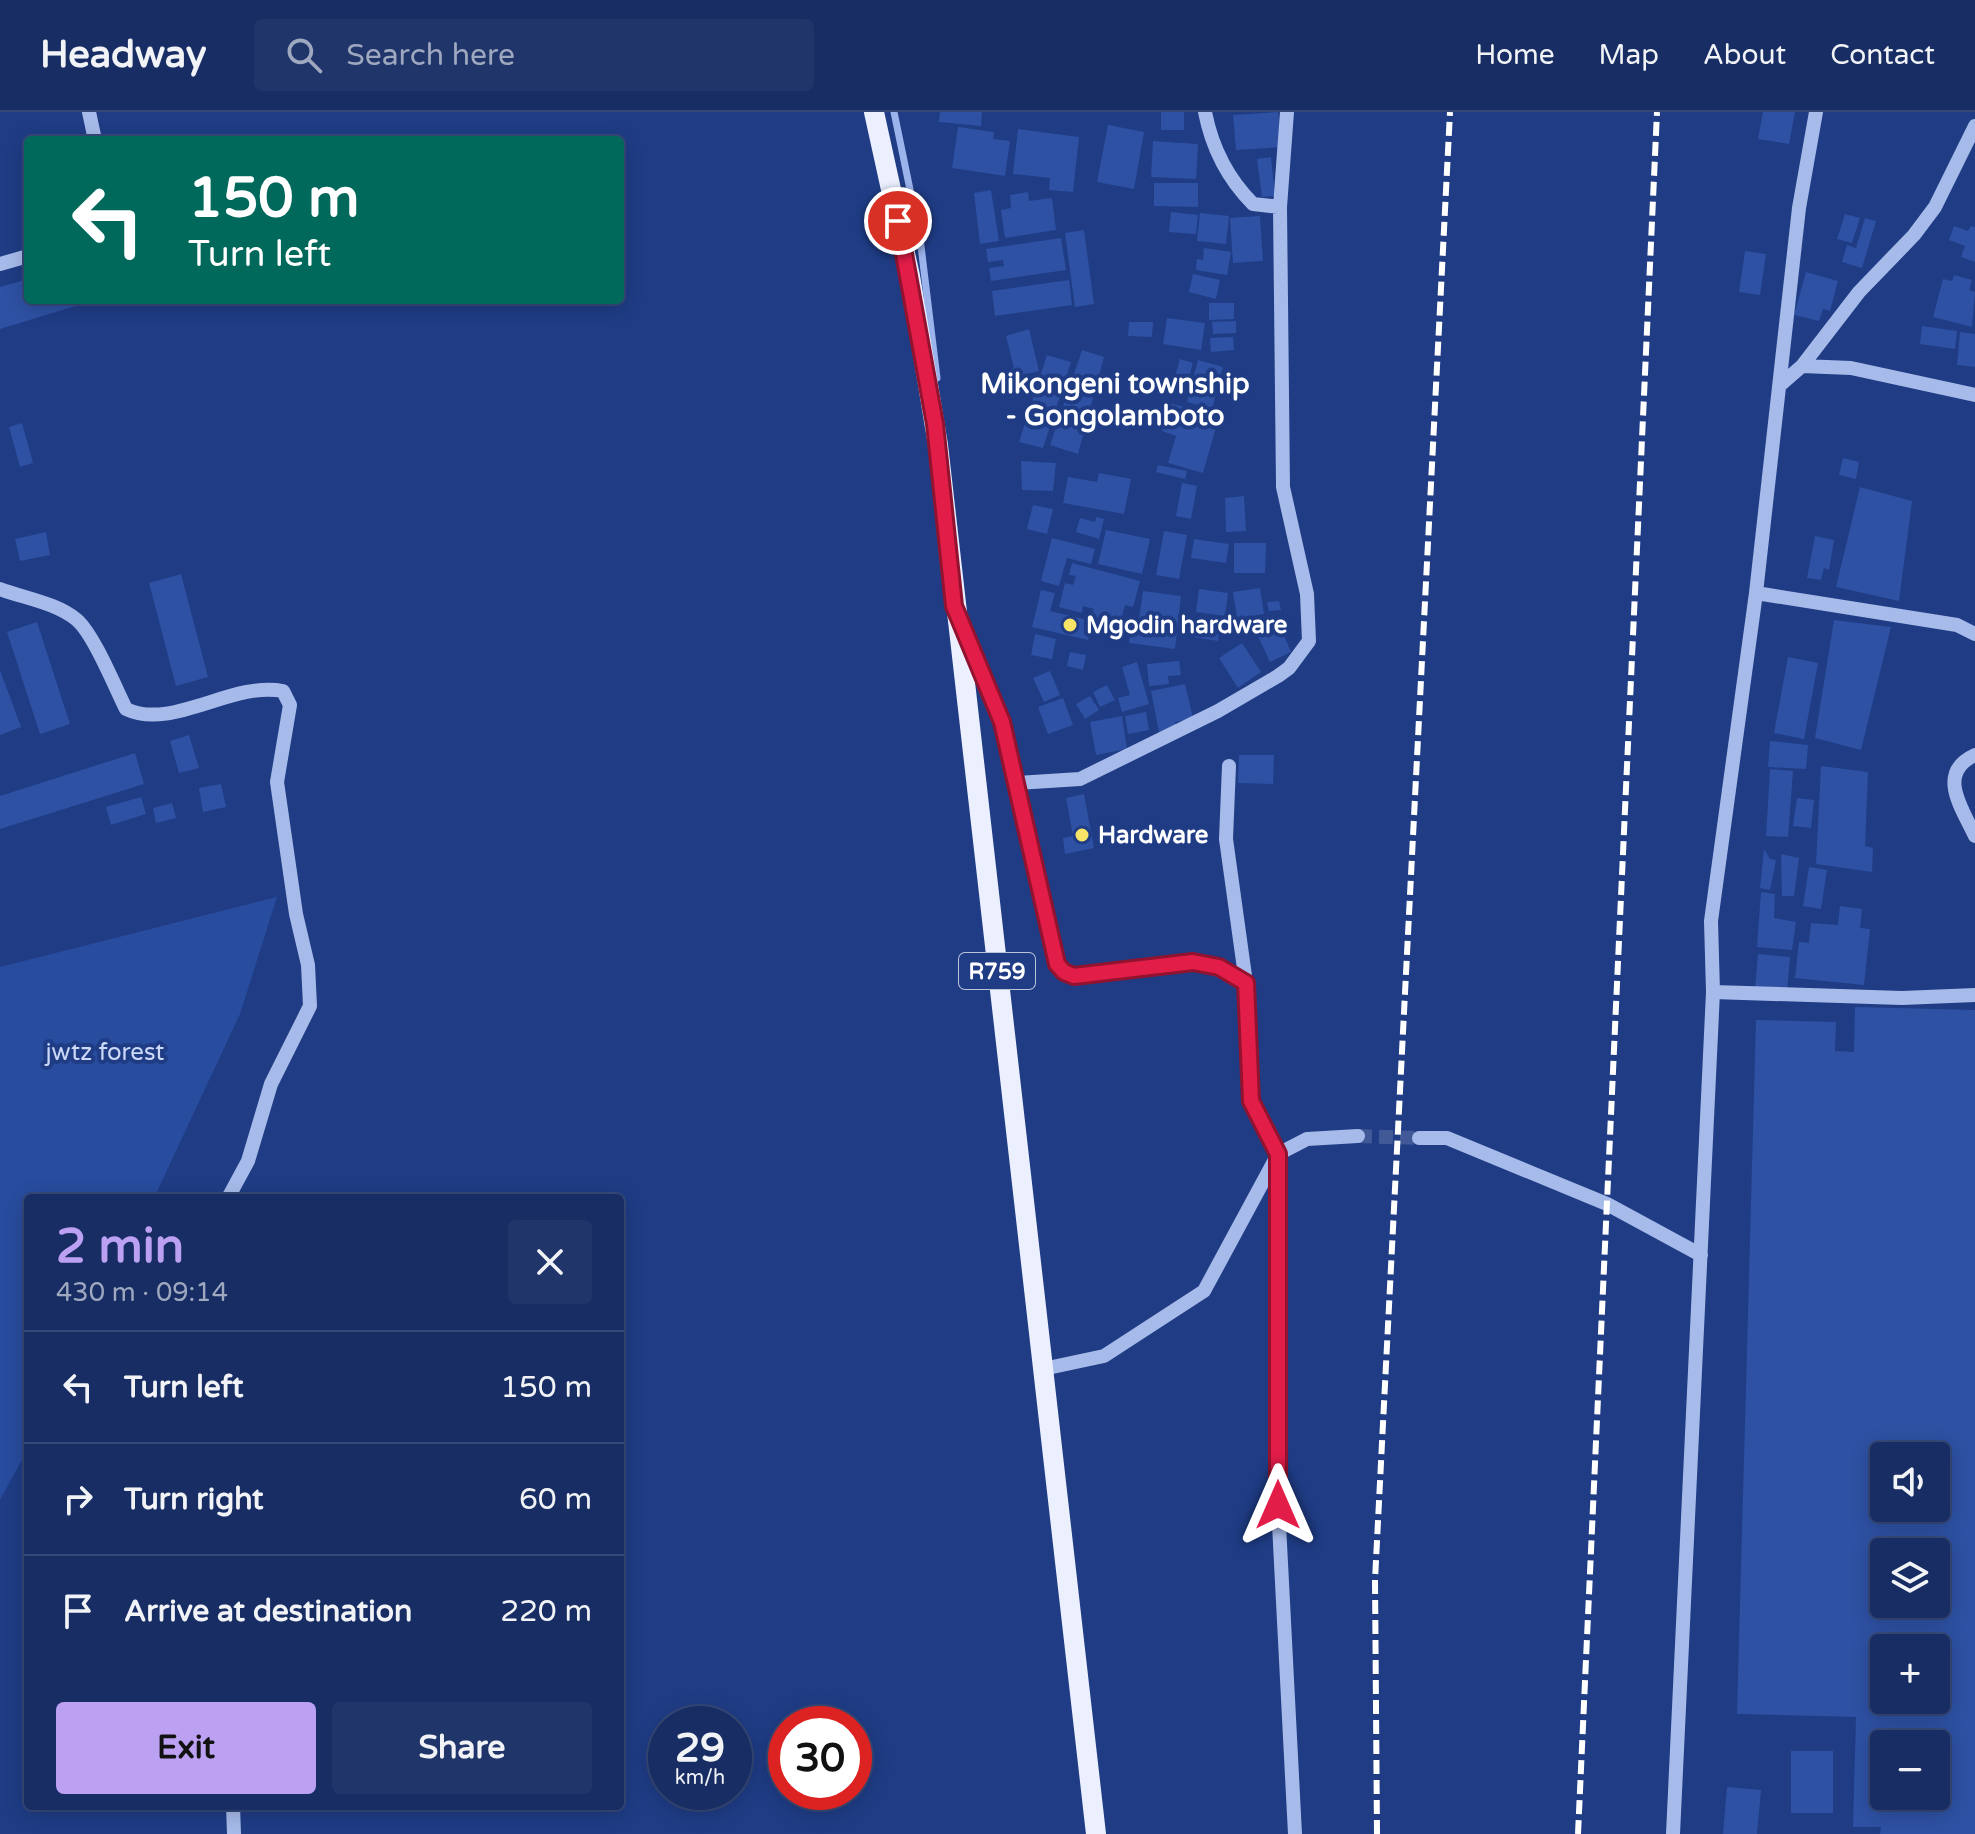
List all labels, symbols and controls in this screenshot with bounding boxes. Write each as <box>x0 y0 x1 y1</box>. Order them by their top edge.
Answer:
search box <box>254 19 814 91</box>
text: Headway <box>40 32 206 78</box>
icon: search <box>282 33 326 77</box>
text: Search here <box>346 37 515 74</box>
text: Home <box>1475 38 1555 72</box>
text: Map <box>1599 38 1659 72</box>
text: About <box>1703 38 1786 72</box>
text: Contact <box>1830 38 1935 72</box>
text: 150 m <box>188 165 359 232</box>
icon: left <box>56 168 160 272</box>
pin <box>864 187 932 255</box>
icon: arrive <box>876 199 920 243</box>
text: Turn left <box>188 233 331 276</box>
district label: Mikongeni township - Gongolamboto <box>980 367 1250 433</box>
place label: Mgodin hardware <box>1086 611 1288 640</box>
marker: Mgodin hardware <box>1061 616 1079 634</box>
place label: Hardware <box>1098 821 1209 850</box>
marker: Hardware <box>1073 826 1091 844</box>
road number: R759 <box>959 953 1035 989</box>
park label: jwtz forest <box>43 1038 165 1067</box>
text: 2 min <box>56 1218 184 1276</box>
button: close <box>508 1220 592 1304</box>
text: 430 m · 09:14 <box>56 1277 228 1308</box>
icon: left <box>56 1365 100 1409</box>
text: Turn left <box>124 1369 243 1406</box>
text: 150 m <box>500 1369 592 1406</box>
map controls <box>1870 1442 1950 1810</box>
button: sound <box>1870 1442 1950 1522</box>
position arrow <box>1236 1463 1320 1547</box>
icon: right <box>56 1477 100 1521</box>
text: Turn right <box>124 1481 264 1518</box>
text: 60 m <box>519 1481 592 1518</box>
button: layers <box>1870 1538 1950 1618</box>
icon: arrive <box>56 1589 100 1633</box>
text: Arrive at destination <box>124 1593 412 1630</box>
text: 220 m <box>500 1593 592 1630</box>
button: + <box>1870 1634 1950 1714</box>
button: Exit <box>56 1702 316 1794</box>
button: Share <box>332 1702 592 1794</box>
speed limit sign: 30 <box>768 1706 872 1810</box>
text: 29 <box>675 1724 725 1772</box>
button: − <box>1870 1730 1950 1810</box>
text: km/h <box>675 1766 725 1790</box>

